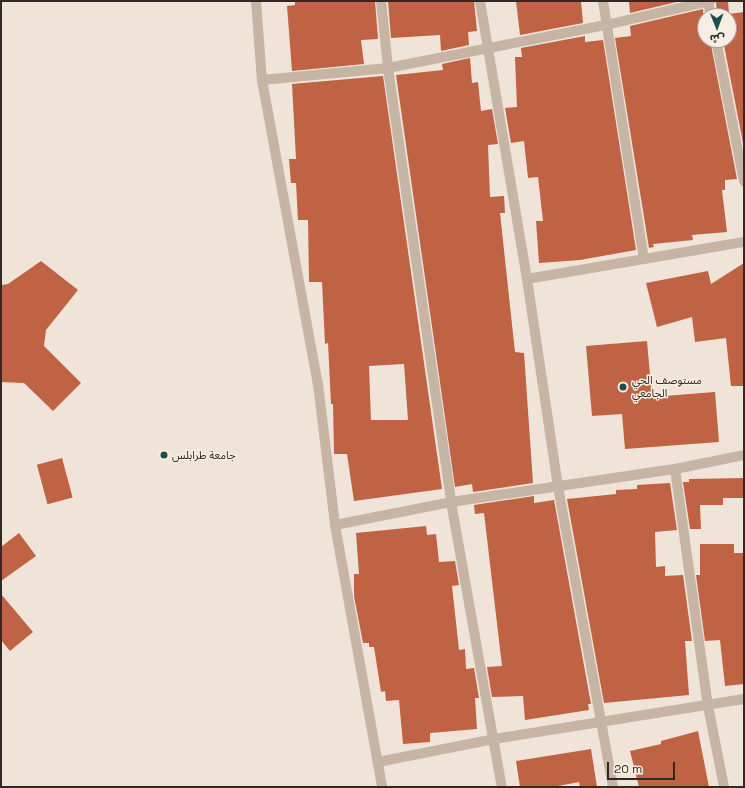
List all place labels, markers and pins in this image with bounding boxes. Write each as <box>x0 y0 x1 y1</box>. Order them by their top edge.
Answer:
place label: مستوصف الحي الجامعي <box>632 374 702 400</box>
marker: مستوصف الحي الجامعي <box>617 381 629 393</box>
place label: جامعة طرابلس <box>172 448 236 462</box>
marker: جامعة طرابلس <box>159 450 169 460</box>

